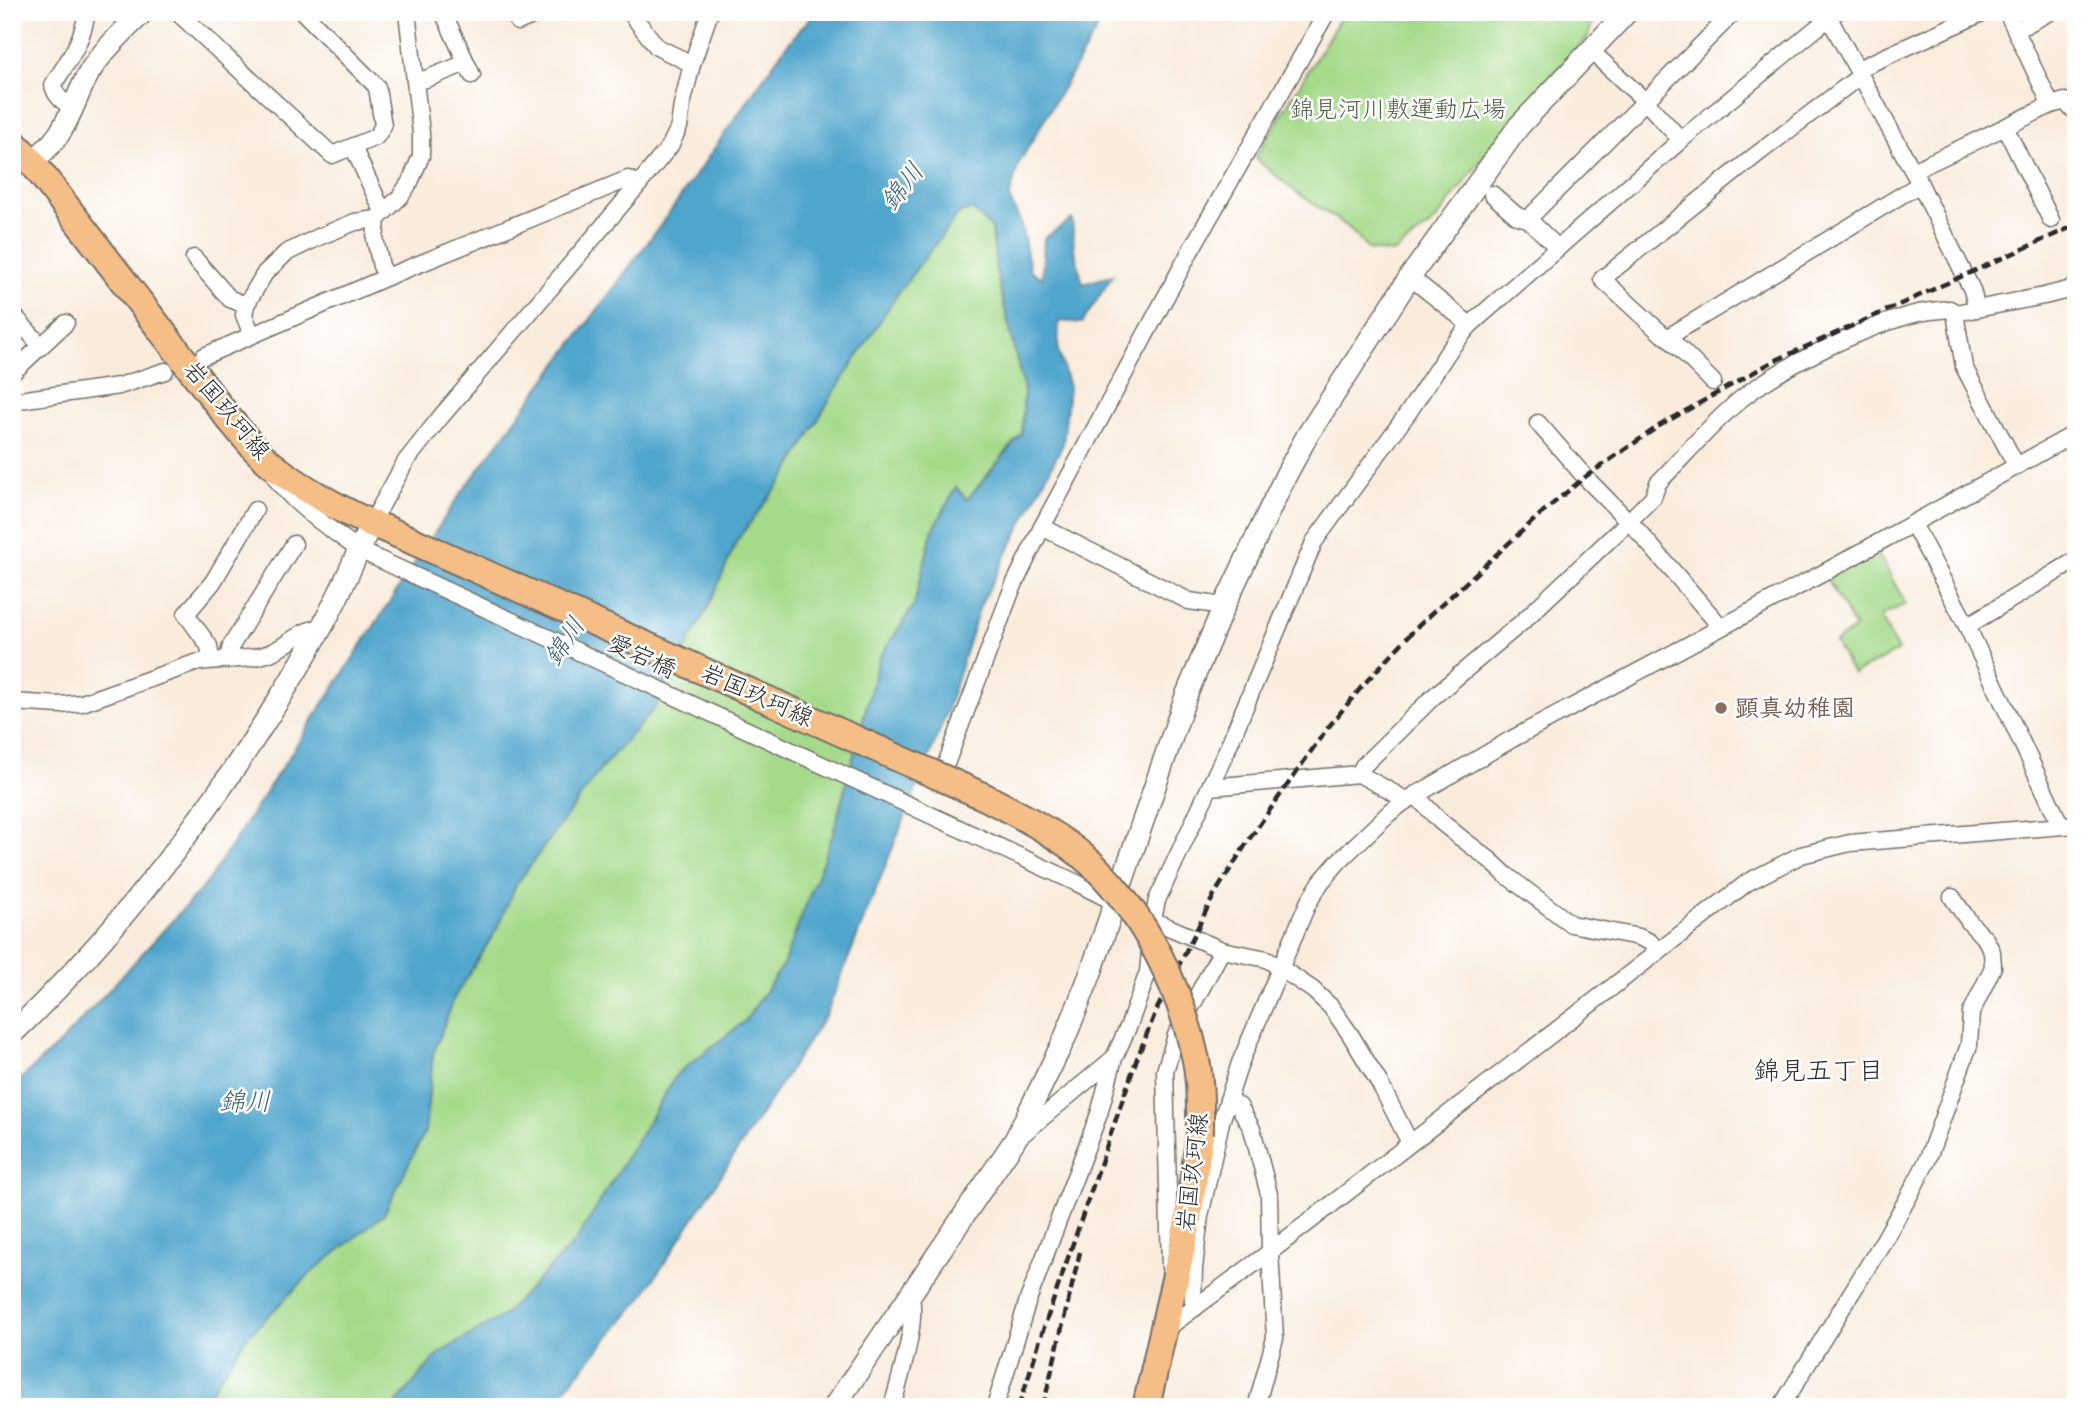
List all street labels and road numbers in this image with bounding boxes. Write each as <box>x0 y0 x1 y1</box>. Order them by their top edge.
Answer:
street label: 岩国玖珂線 <box>176 354 278 466</box>
street label: 愛宕橋 <box>603 626 681 686</box>
street label: 岩国玖珂線 <box>696 656 818 734</box>
street label: 岩国玖珂線 <box>1169 1110 1215 1234</box>

